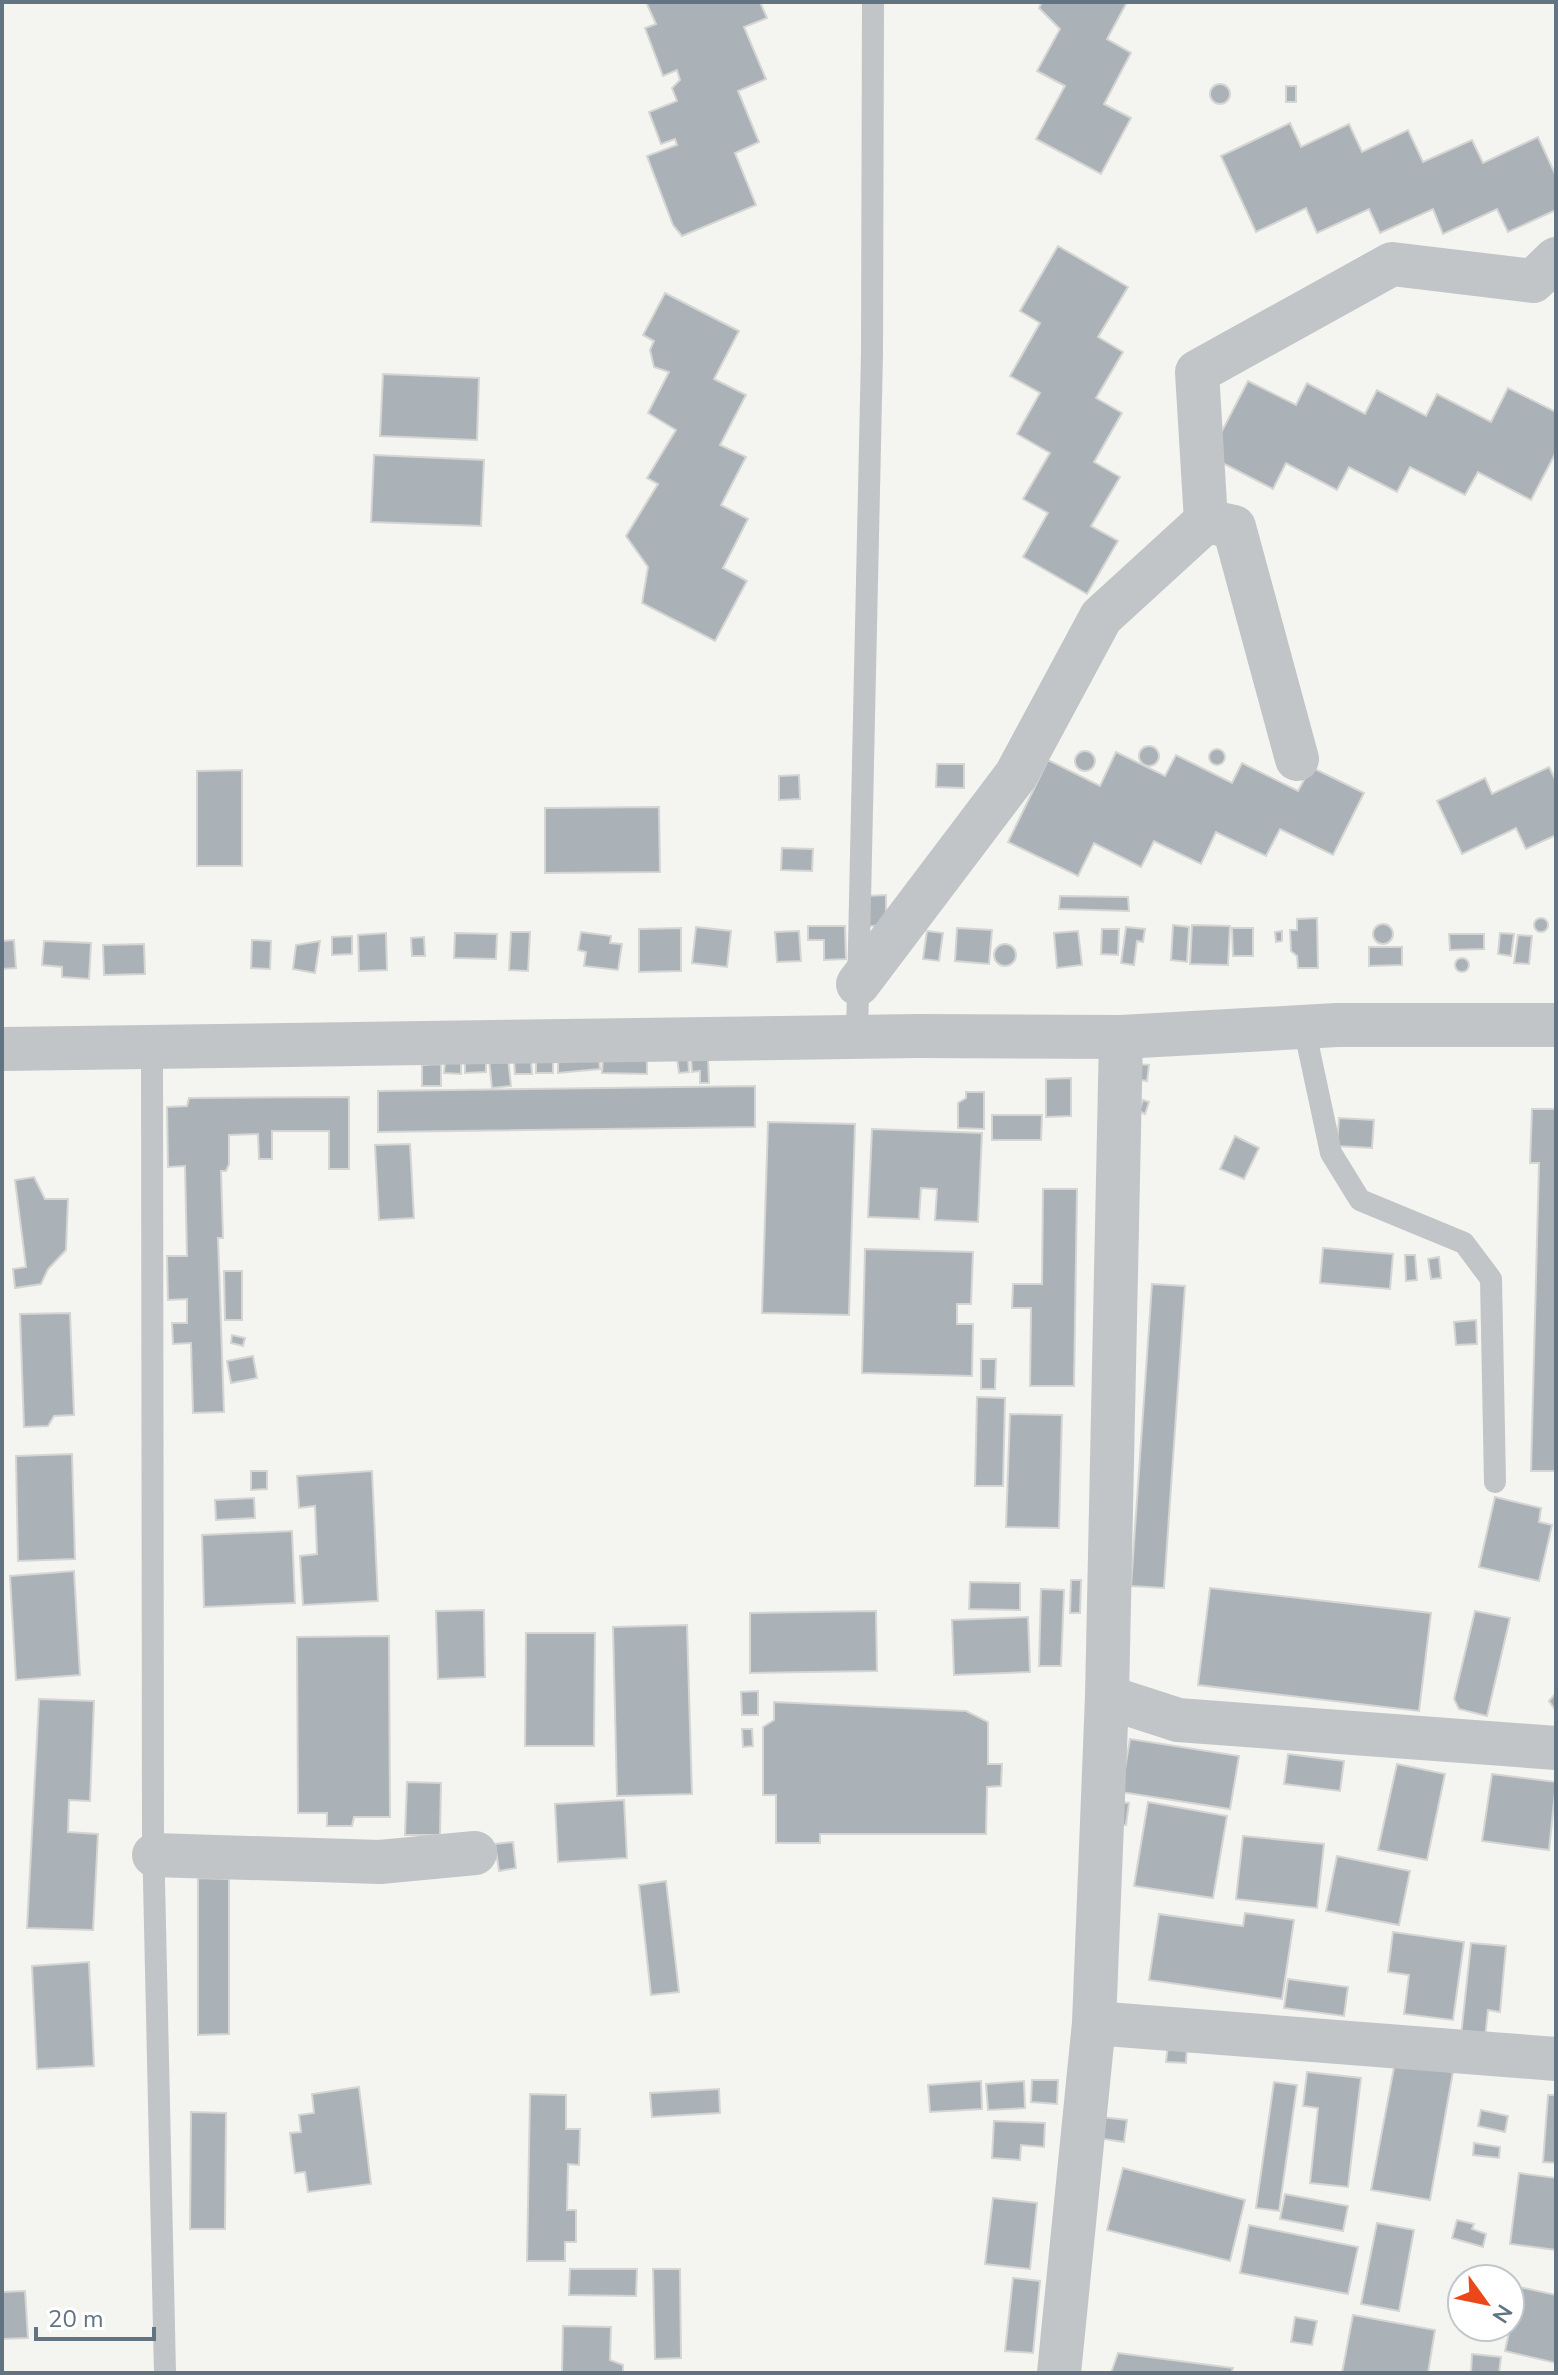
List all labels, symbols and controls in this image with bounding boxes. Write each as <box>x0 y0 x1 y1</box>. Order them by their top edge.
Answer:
north arrow <box>1446 2263 1526 2343</box>
scale bar <box>36 2291 154 2341</box>
text: N <box>1485 2298 1519 2328</box>
text: 20 m <box>48 2303 104 2335</box>

